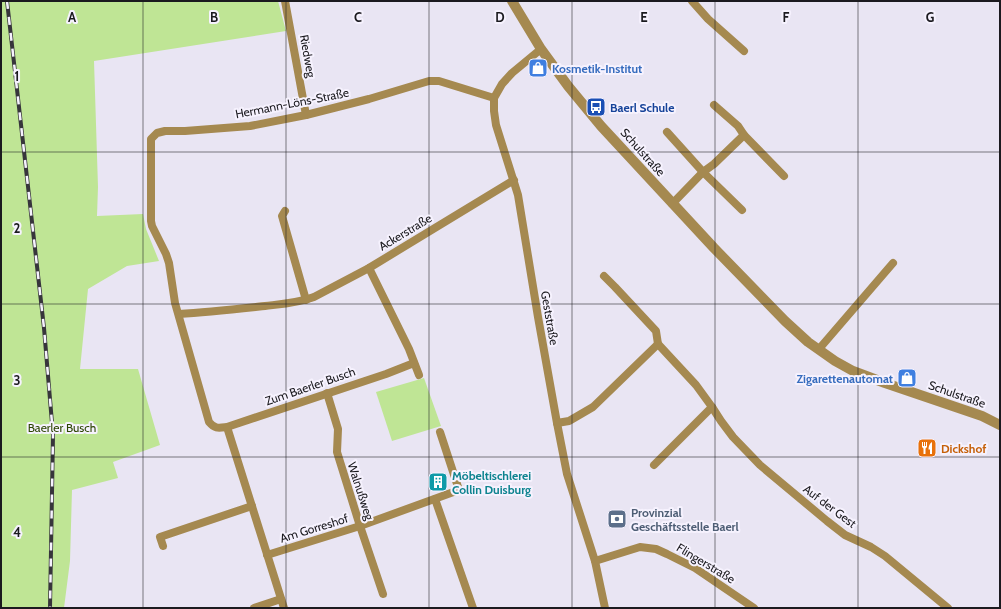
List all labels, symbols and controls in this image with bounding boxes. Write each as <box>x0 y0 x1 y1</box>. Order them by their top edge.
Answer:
text: A <box>68 9 77 25</box>
text: B <box>210 9 218 25</box>
text: C <box>354 9 362 25</box>
text: D <box>495 9 505 25</box>
text: E <box>640 9 648 25</box>
text: F <box>783 9 790 25</box>
text: G <box>926 9 935 25</box>
street label: Riedweg <box>297 33 319 80</box>
shop icon: Kosmetik-Institut <box>527 57 549 79</box>
place label: Kosmetik-Institut <box>552 61 642 76</box>
text: 1 <box>15 68 19 84</box>
street label: Hermann-Löns-Straße <box>234 85 350 121</box>
bus stop icon: Baerl Schule <box>585 96 607 118</box>
place label: Baerl Schule <box>610 100 674 115</box>
street label: Schulstraße <box>617 125 669 179</box>
street label: Ackerstraße <box>376 210 434 254</box>
text: 2 <box>14 220 21 236</box>
street label: Geststraße <box>538 290 562 346</box>
street label: Zum Baerler Busch <box>263 364 357 408</box>
shop icon: Zigarettenautomat <box>896 367 918 389</box>
place label: Zigarettenautomat <box>797 371 893 386</box>
text: 3 <box>13 372 21 388</box>
street label: Schulstraße <box>926 377 988 411</box>
park label: Baerler Busch <box>28 420 96 435</box>
restaurant icon: Dickshof <box>916 437 938 459</box>
place label: Dickshof <box>941 441 986 456</box>
street label: Walnußweg <box>345 460 378 523</box>
place label: Möbeltischlerei Collin Duisburg <box>452 468 531 497</box>
building icon: Möbeltischlerei Collin Duisburg <box>427 471 449 493</box>
street label: Auf der Gest <box>800 481 860 531</box>
place label: Provinzial Geschäftsstelle Baerl <box>631 505 739 534</box>
bank icon: Provinzial Geschäftsstelle Baerl <box>606 508 628 530</box>
street label: Am Gorreshof <box>278 510 350 546</box>
text: 4 <box>13 524 21 540</box>
street label: Flingerstraße <box>674 540 738 586</box>

